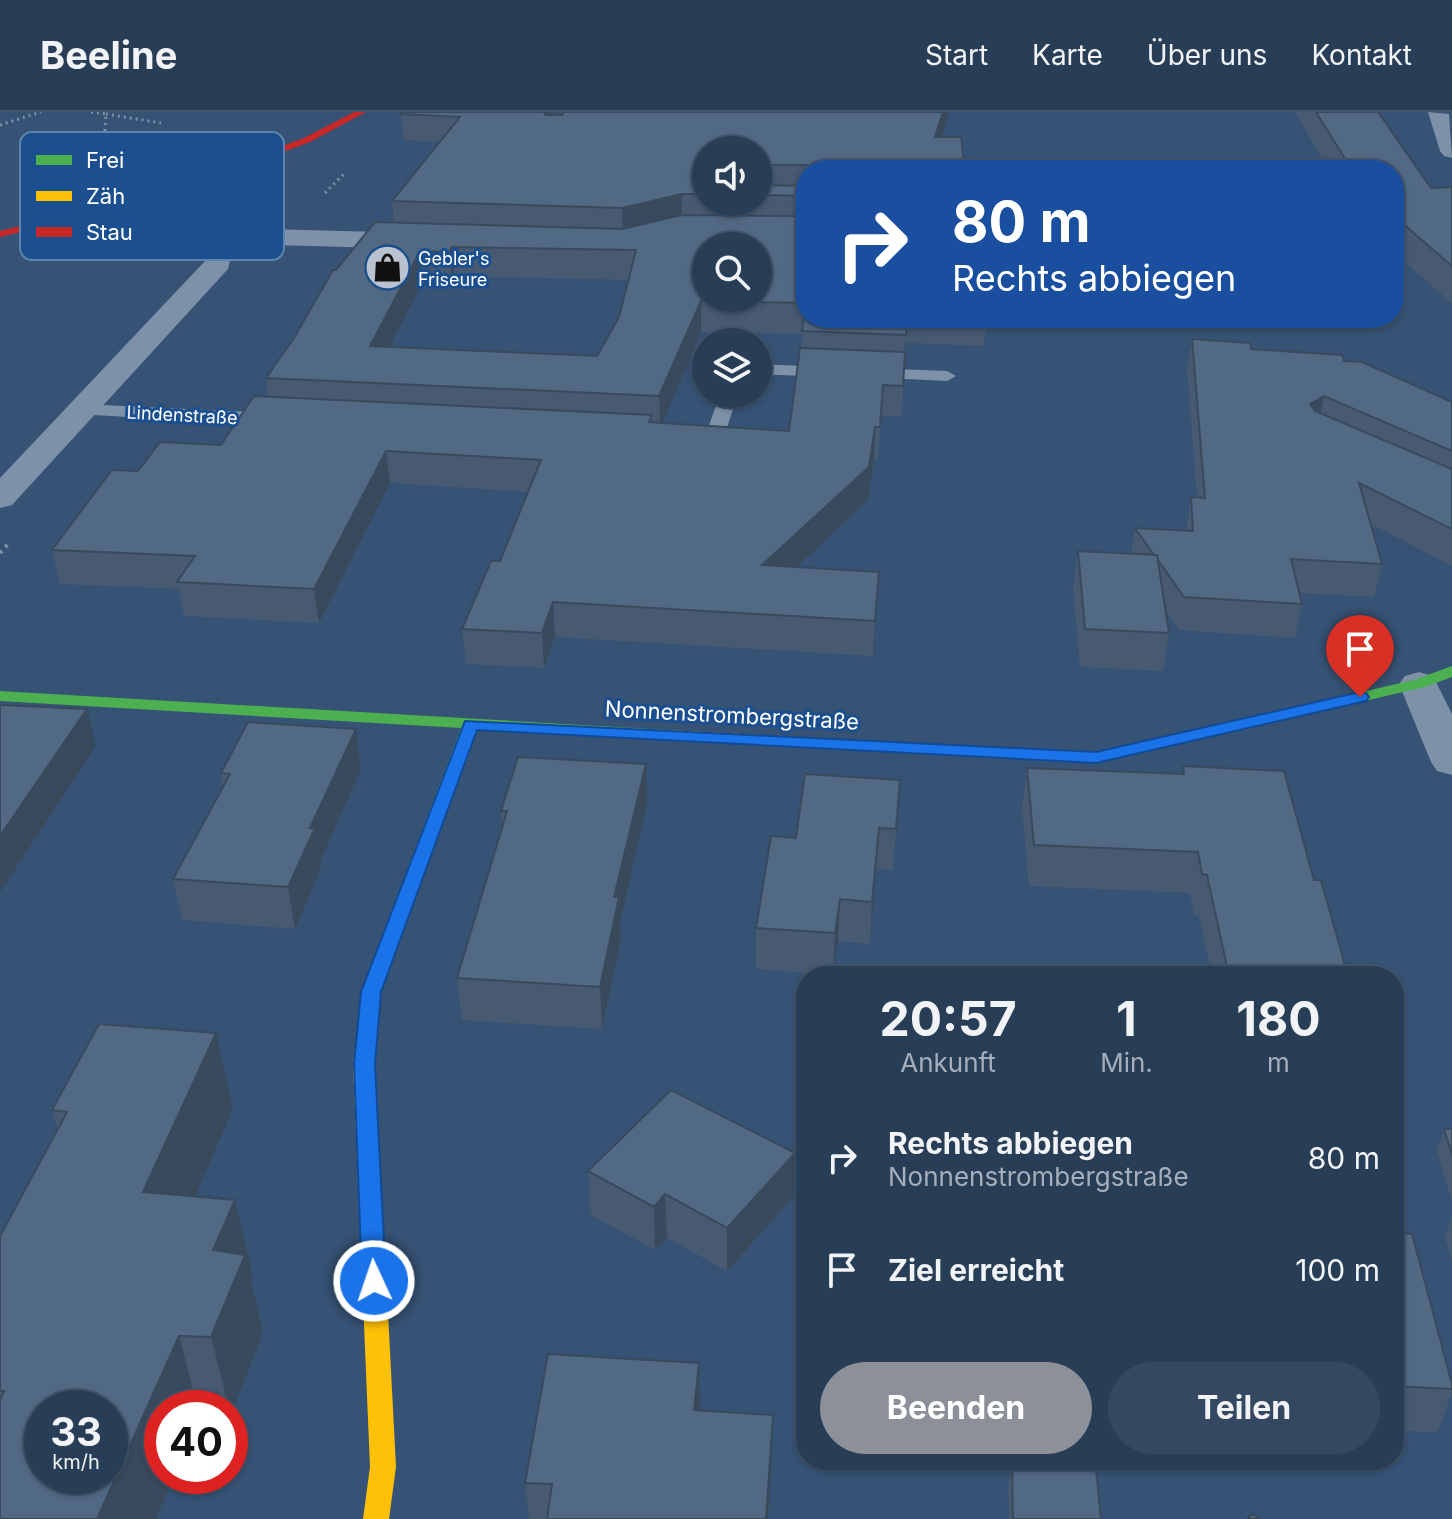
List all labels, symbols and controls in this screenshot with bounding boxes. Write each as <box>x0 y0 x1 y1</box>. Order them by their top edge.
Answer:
text: Beeline <box>40 32 177 78</box>
text: Start <box>925 38 988 72</box>
text: Karte <box>1032 38 1103 72</box>
text: Über uns <box>1147 38 1267 72</box>
text: Kontakt <box>1311 38 1412 72</box>
legend <box>20 132 284 260</box>
map controls <box>692 136 772 408</box>
button: sound <box>692 136 772 216</box>
text: Frei <box>86 147 124 173</box>
text: Zäh <box>86 183 125 209</box>
text: 80 m <box>952 188 1091 256</box>
icon: right <box>820 192 924 296</box>
text: Stau <box>86 219 133 245</box>
button: search <box>692 232 772 312</box>
shop icon: Gebler's Friseure <box>363 244 411 292</box>
place label: Gebler's Friseure <box>418 248 489 290</box>
text: Rechts abbiegen <box>952 256 1236 300</box>
button: layers <box>692 328 772 408</box>
street label: Lindenstraße <box>126 402 238 428</box>
pin <box>1326 615 1394 697</box>
icon: arrive <box>1338 627 1382 671</box>
street label: Nonnenstrombergstraße <box>604 695 860 735</box>
text: 20:57 <box>879 989 1017 1048</box>
text: 1 <box>1116 989 1137 1048</box>
text: 180 <box>1236 989 1321 1048</box>
text: Ankunft <box>900 1047 996 1078</box>
text: Min. <box>1100 1047 1153 1078</box>
text: m <box>1267 1047 1290 1078</box>
text: Rechts abbiegen <box>888 1125 1133 1161</box>
icon: right <box>820 1136 864 1180</box>
text: 80 m <box>1308 1140 1380 1176</box>
text: Nonnenstrombergstraße <box>888 1161 1189 1192</box>
position arrow <box>332 1239 416 1323</box>
icon: arrive <box>820 1248 864 1292</box>
text: Ziel erreicht <box>888 1252 1064 1288</box>
text: 100 m <box>1295 1252 1380 1288</box>
button: Beenden <box>820 1362 1092 1454</box>
button: Teilen <box>1108 1362 1380 1454</box>
speed limit sign: 40 <box>144 1390 248 1494</box>
text: 33 <box>50 1407 102 1456</box>
text: km/h <box>52 1450 100 1474</box>

